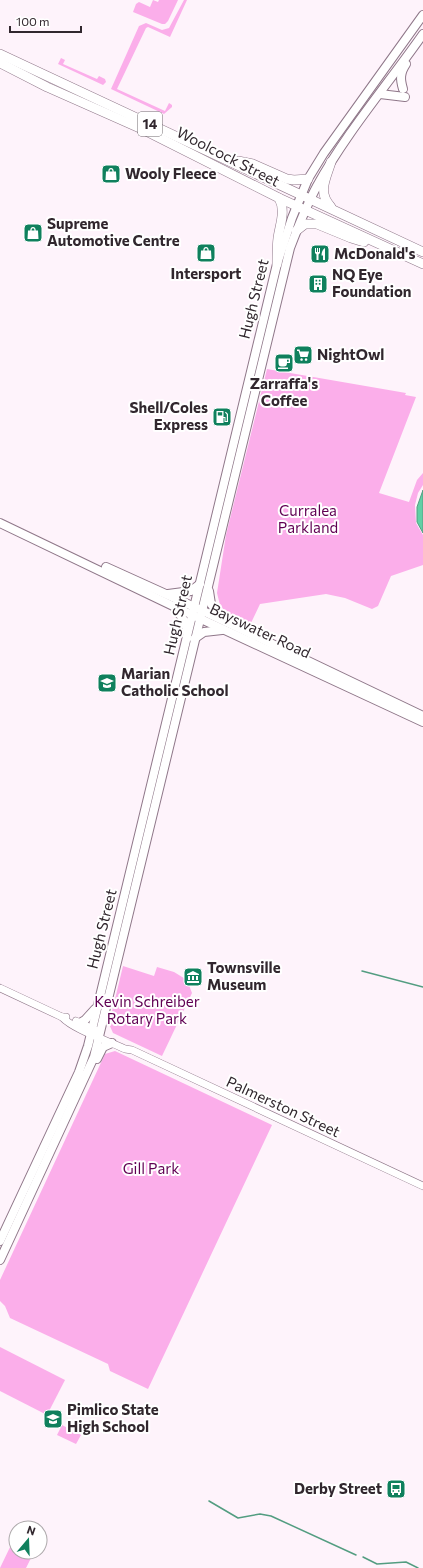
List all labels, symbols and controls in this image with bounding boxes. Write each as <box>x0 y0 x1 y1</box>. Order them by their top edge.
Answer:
scale bar <box>10 8 81 34</box>
text: 100 m <box>16 14 50 28</box>
road number: 14 <box>138 112 162 136</box>
street label: Woolcock Street <box>174 122 283 190</box>
shop icon: Wooly Fleece <box>100 163 122 185</box>
place label: Wooly Fleece <box>125 164 217 182</box>
place label: Supreme Automotive Centre <box>47 214 180 249</box>
shop icon: Supreme Automotive Centre <box>22 222 44 244</box>
shop icon: Intersport <box>195 242 217 264</box>
restaurant icon: McDonald's <box>309 243 331 265</box>
place label: McDonald's <box>334 244 415 262</box>
street label: Hugh Street <box>234 257 272 341</box>
place label: Intersport <box>171 264 241 282</box>
place label: NQ Eye Foundation <box>332 265 412 300</box>
building icon: NQ Eye Foundation <box>307 273 329 295</box>
supermarket icon: NightOwl <box>292 344 314 366</box>
place label: NightOwl <box>317 345 384 363</box>
cafe icon: Zarraffa's Coffee <box>273 352 295 374</box>
place label: Zarraffa's Coffee <box>250 374 318 409</box>
place label: Shell/Coles Express <box>130 398 208 433</box>
fuel station icon: Shell/Coles Express <box>211 406 233 428</box>
park label: Curralea Parkland <box>278 501 338 536</box>
street label: Hugh Street <box>159 573 195 657</box>
street label: Bayswater Road <box>207 599 314 661</box>
place label: Marian Catholic School <box>121 664 229 699</box>
school or university icon: Marian Catholic School <box>96 672 118 694</box>
street label: Hugh Street <box>82 887 120 971</box>
place label: Townsville Museum <box>207 958 281 993</box>
museum icon: Townsville Museum <box>182 966 204 988</box>
park label: Kevin Schreiber Rotary Park <box>94 992 200 1027</box>
street label: Palmerston Street <box>224 1072 343 1140</box>
park label: Gill Park <box>123 1159 179 1177</box>
place label: Pimlico State High School <box>67 1400 159 1435</box>
school or university icon: Pimlico State High School <box>42 1408 64 1430</box>
bus stop icon: Derby Street <box>385 1478 407 1500</box>
place label: Derby Street <box>294 1479 382 1497</box>
north arrow <box>8 1520 48 1560</box>
text: N <box>25 1523 37 1538</box>

